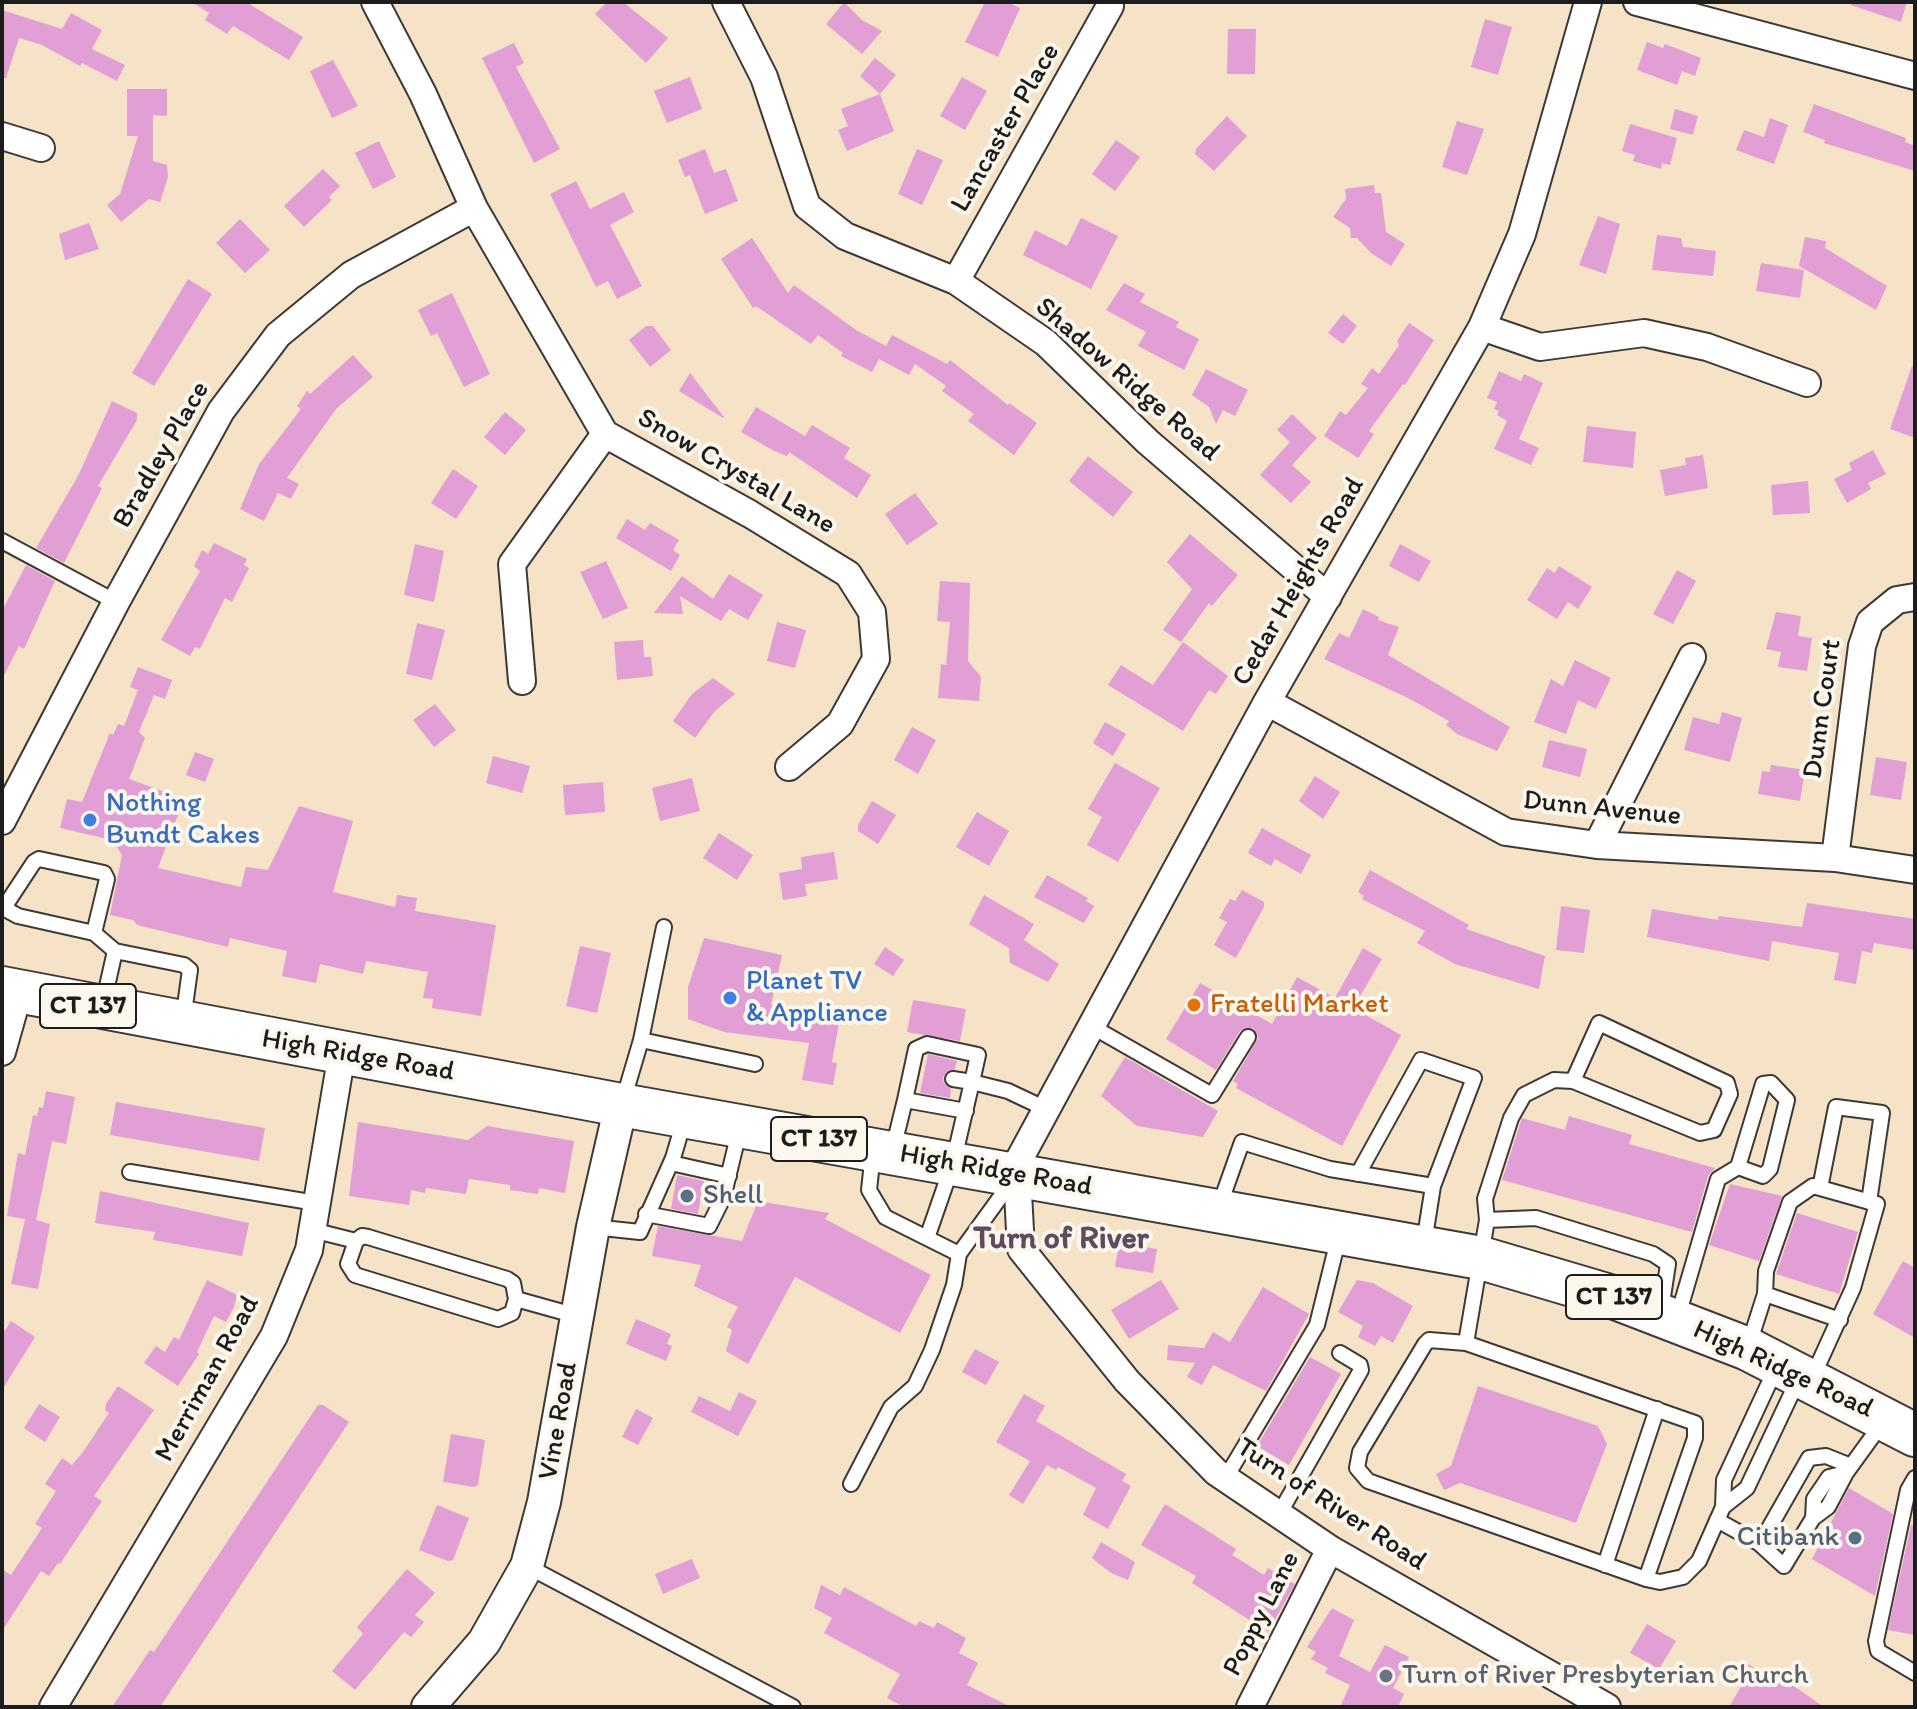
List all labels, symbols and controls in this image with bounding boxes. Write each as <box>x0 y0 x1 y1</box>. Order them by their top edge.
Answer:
street label: Lancaster Place <box>944 38 1068 218</box>
street label: Shadow Ridge Road <box>1028 291 1226 469</box>
street label: Bradley Place <box>106 376 218 534</box>
street label: Snow Crystal Lane <box>631 402 841 542</box>
street label: Cedar Heights Road <box>1226 472 1372 692</box>
street label: Dunn Court <box>1797 637 1849 781</box>
street label: Dunn Avenue <box>1521 784 1683 834</box>
place label: Nothing Bundt Cakes <box>106 787 260 853</box>
marker: Nothing Bundt Cakes <box>81 811 99 829</box>
place label: Planet TV & Appliance <box>746 965 888 1031</box>
road number: CT 137 <box>40 984 136 1028</box>
place label: Fratelli Market <box>1210 988 1389 1022</box>
marker: Planet TV & Appliance <box>721 989 739 1007</box>
marker: Fratelli Market <box>1185 996 1203 1014</box>
street label: High Ridge Road <box>259 1023 457 1089</box>
road number: CT 137 <box>771 1117 867 1161</box>
street label: High Ridge Road <box>897 1138 1095 1204</box>
place label: Shell <box>703 1179 763 1213</box>
marker: Shell <box>678 1187 696 1205</box>
district label: Turn of River <box>973 1221 1149 1259</box>
road number: CT 137 <box>1566 1275 1662 1319</box>
street label: Merriman Road <box>149 1290 267 1468</box>
street label: High Ridge Road <box>1687 1314 1879 1426</box>
street label: Vine Road <box>532 1359 586 1483</box>
street label: Turn of River Road <box>1230 1431 1432 1579</box>
place label: Citibank <box>1737 1521 1839 1555</box>
marker: Citibank <box>1846 1529 1864 1547</box>
street label: Poppy Lane <box>1216 1546 1308 1682</box>
place label: Turn of River Presbyterian Church <box>1402 1659 1809 1693</box>
marker: Turn of River Presbyterian Church <box>1377 1667 1395 1685</box>

